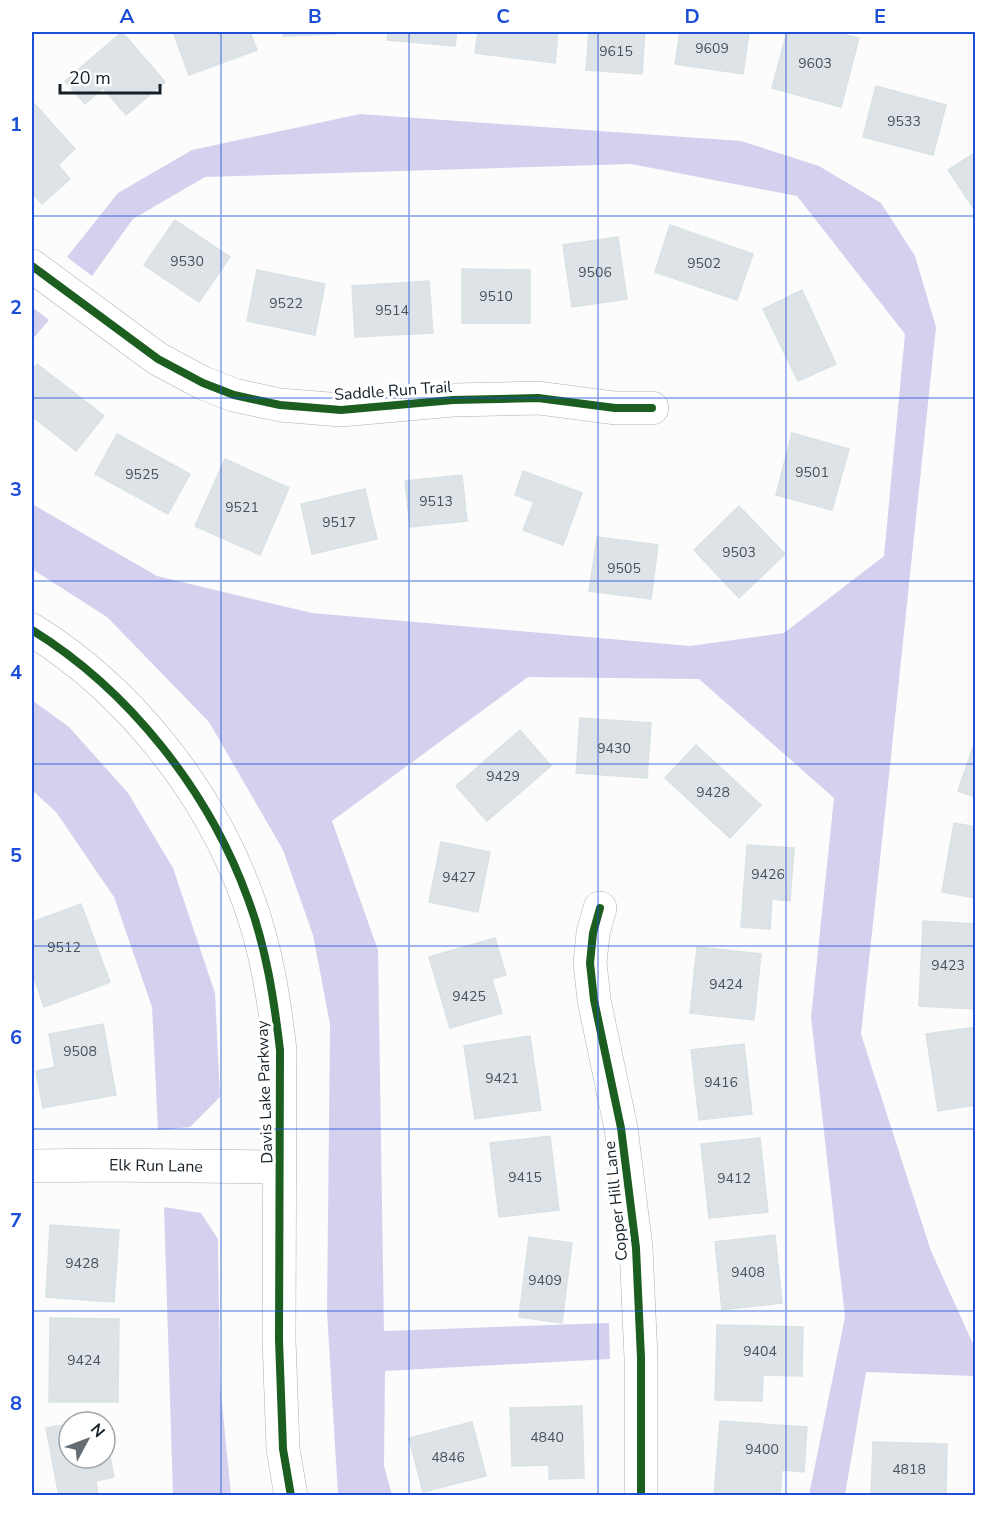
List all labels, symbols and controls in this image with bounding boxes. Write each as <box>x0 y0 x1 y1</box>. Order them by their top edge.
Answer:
text: A <box>120 3 135 30</box>
text: B <box>308 3 322 30</box>
text: C <box>496 3 510 30</box>
text: D <box>684 3 700 30</box>
text: E <box>874 3 886 30</box>
house number: 9609 <box>695 39 729 58</box>
house number: 9615 <box>599 42 633 61</box>
house number: 9603 <box>798 54 832 73</box>
scale bar <box>60 57 160 95</box>
text: 20 m <box>69 66 111 90</box>
text: 1 <box>10 111 22 138</box>
house number: 9533 <box>887 112 921 131</box>
house number: 9530 <box>170 252 204 271</box>
house number: 9502 <box>687 254 721 273</box>
house number: 9506 <box>578 263 612 282</box>
house number: 9510 <box>479 287 513 306</box>
text: 2 <box>10 294 22 321</box>
house number: 9522 <box>269 294 303 313</box>
house number: 9514 <box>375 301 409 320</box>
street label: Saddle Run Trail <box>333 376 453 406</box>
house number: 9501 <box>795 463 829 482</box>
house number: 9525 <box>125 465 159 484</box>
text: 3 <box>10 476 22 503</box>
house number: 9513 <box>419 492 453 511</box>
house number: 9521 <box>225 498 259 517</box>
house number: 9517 <box>322 513 356 532</box>
house number: 9503 <box>722 543 756 562</box>
house number: 9505 <box>607 559 641 578</box>
text: 4 <box>10 659 22 686</box>
house number: 9430 <box>597 739 631 758</box>
house number: 9429 <box>486 767 520 786</box>
house number: 9428 <box>696 783 730 802</box>
text: 5 <box>10 842 22 869</box>
house number: 9426 <box>751 865 785 884</box>
house number: 9427 <box>442 868 476 887</box>
house number: 9512 <box>47 938 81 957</box>
house number: 9423 <box>931 956 965 975</box>
house number: 9424 <box>709 975 743 994</box>
house number: 9425 <box>452 987 486 1006</box>
street label: Davis Lake Parkway <box>251 1019 278 1164</box>
text: 6 <box>10 1024 22 1051</box>
house number: 9508 <box>63 1042 97 1061</box>
house number: 9421 <box>485 1069 519 1088</box>
house number: 9416 <box>704 1073 738 1092</box>
street label: Copper Hill Lane <box>599 1140 633 1262</box>
street label: Elk Run Lane <box>109 1154 203 1178</box>
house number: 9415 <box>508 1168 542 1187</box>
house number: 9412 <box>717 1169 751 1188</box>
text: 7 <box>10 1207 22 1234</box>
house number: 9428 <box>65 1254 99 1273</box>
house number: 9408 <box>731 1263 765 1282</box>
house number: 9409 <box>528 1271 562 1290</box>
house number: 9404 <box>743 1342 777 1361</box>
house number: 9424 <box>67 1351 101 1370</box>
text: 8 <box>10 1390 22 1417</box>
north arrow <box>57 1410 117 1470</box>
text: N <box>85 1419 110 1443</box>
house number: 4840 <box>530 1428 564 1447</box>
house number: 9400 <box>745 1440 779 1459</box>
house number: 4846 <box>431 1448 465 1467</box>
house number: 4818 <box>892 1460 926 1479</box>

